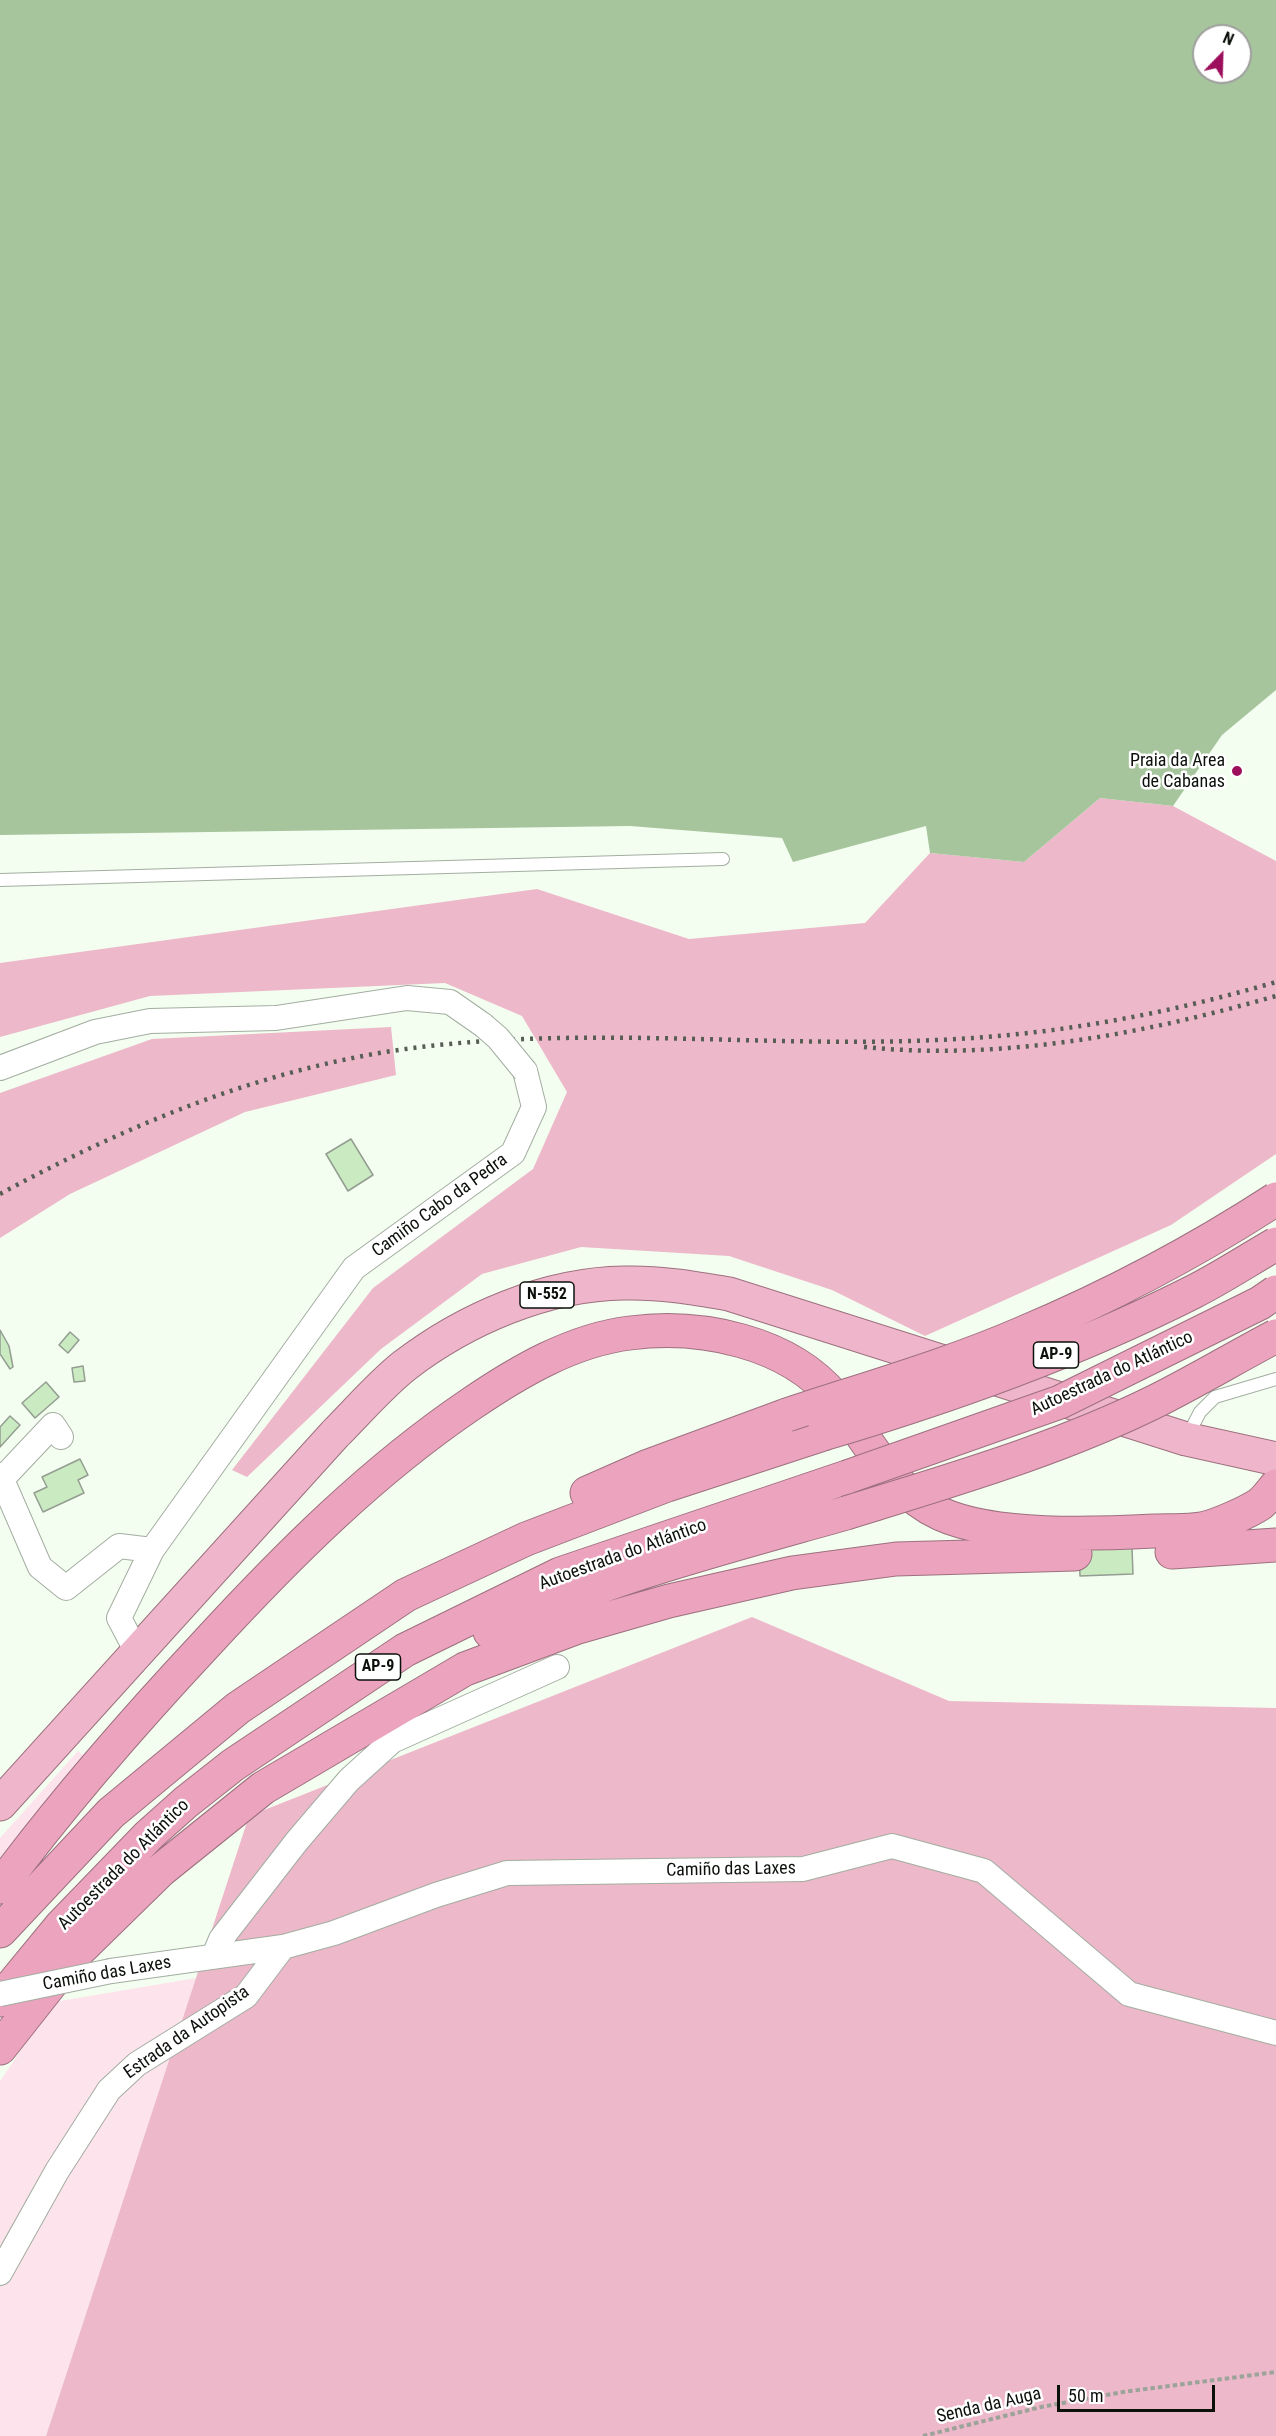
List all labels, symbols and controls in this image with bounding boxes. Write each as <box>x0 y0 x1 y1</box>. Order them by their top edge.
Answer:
north arrow <box>1192 24 1252 84</box>
text: N <box>1220 28 1237 49</box>
place label: Praia da Area de Cabanas <box>1130 750 1225 792</box>
marker: Praia da Area de Cabanas <box>1230 764 1244 778</box>
street label: Camiño Cabo da Pedra <box>368 1150 512 1262</box>
road number: N-552 <box>520 1282 574 1308</box>
street label: Autoestrada do Atlántico <box>1027 1327 1197 1421</box>
road number: AP-9 <box>1034 1342 1078 1368</box>
street label: Autoestrada do Atlántico <box>536 1515 710 1595</box>
road number: AP-9 <box>356 1654 400 1680</box>
street label: Autoestrada do Atlántico <box>54 1795 194 1935</box>
street label: Camiño das Laxes <box>666 1858 796 1882</box>
street label: Camiño das Laxes <box>41 1952 173 1996</box>
street label: Estrada da Autopista <box>120 1982 254 2084</box>
scale bar <box>1060 2373 1218 2411</box>
street label: Senda da Auga <box>935 2384 1043 2428</box>
text: 50 m <box>1068 2385 1103 2406</box>

